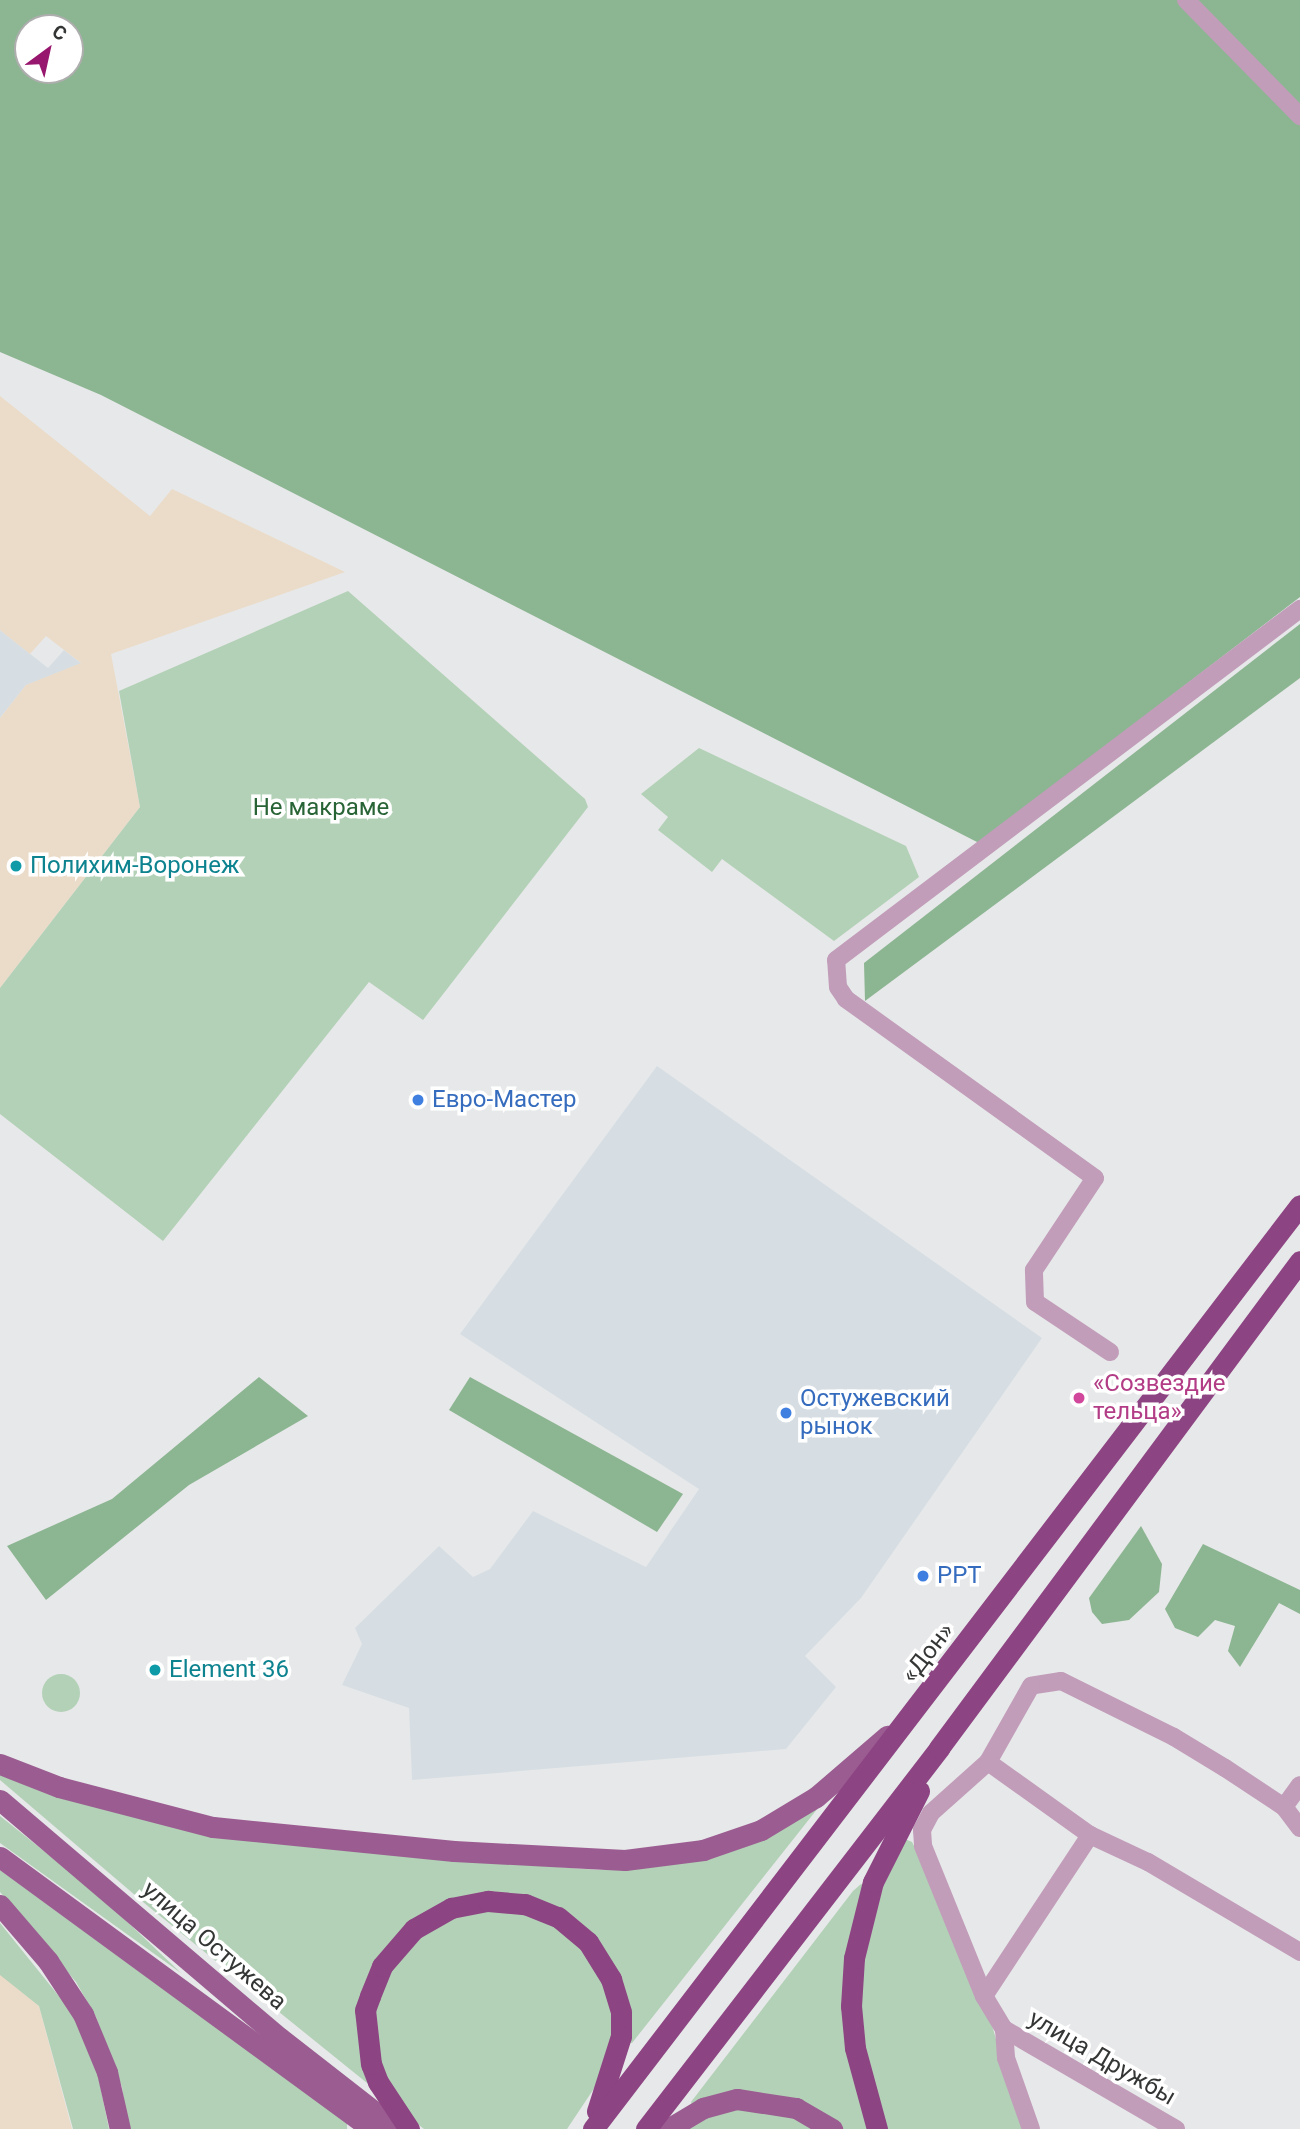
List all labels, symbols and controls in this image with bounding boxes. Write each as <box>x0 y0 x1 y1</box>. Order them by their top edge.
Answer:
north arrow <box>14 14 84 84</box>
text: С <box>48 20 71 46</box>
park label: Не макраме <box>253 794 389 822</box>
place label: Полихим-Воронеж <box>30 852 239 880</box>
marker: Полихим-Воронеж <box>8 858 24 874</box>
place label: Евро-Мастер <box>432 1086 577 1114</box>
marker: Евро-Мастер <box>410 1092 426 1108</box>
place label: «Созвездие тельца» <box>1093 1370 1225 1426</box>
place label: Остужевский рынок <box>800 1385 950 1441</box>
marker: «Созвездие тельца» <box>1071 1390 1087 1406</box>
marker: Остужевский рынок <box>778 1405 794 1421</box>
place label: РРТ <box>937 1562 982 1590</box>
marker: РРТ <box>915 1568 931 1584</box>
street label: «Дон» <box>896 1617 960 1689</box>
place label: Element 36 <box>169 1656 289 1684</box>
marker: Element 36 <box>147 1662 163 1678</box>
street label: улица Остужева <box>136 1876 292 2016</box>
street label: улица Дружбы <box>1023 2004 1181 2112</box>

